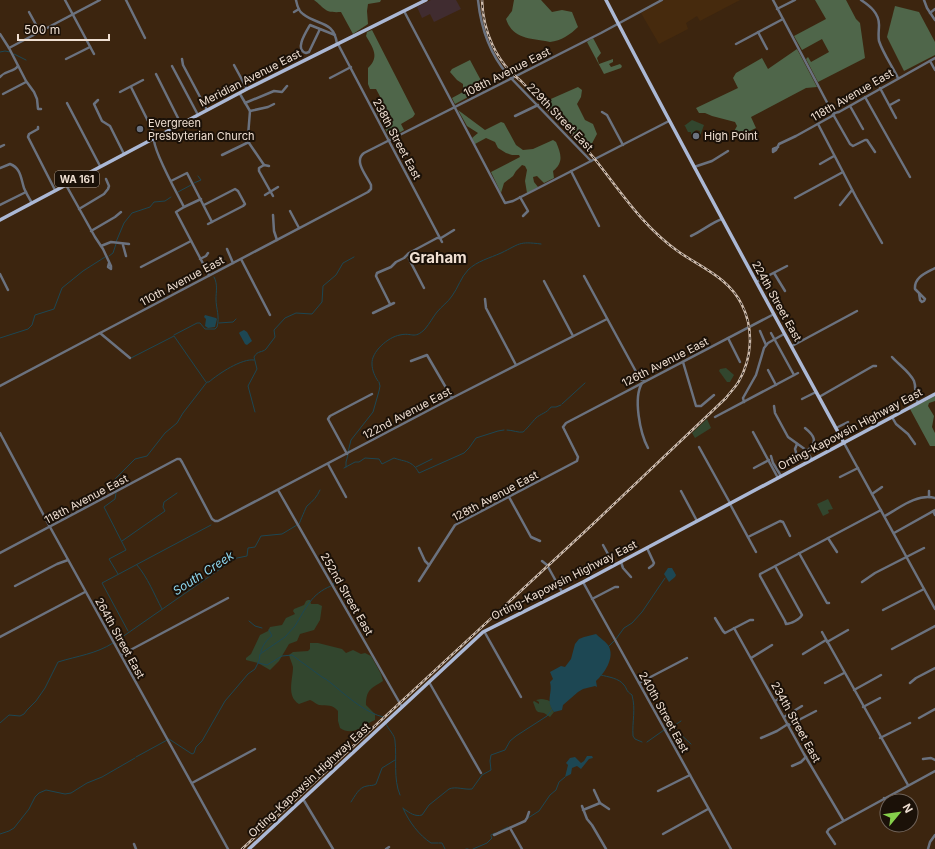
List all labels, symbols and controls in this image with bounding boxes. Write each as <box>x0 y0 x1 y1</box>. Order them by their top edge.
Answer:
scale bar <box>18 16 109 42</box>
text: 500 m <box>24 22 60 37</box>
street label: 108th Avenue East <box>461 44 553 100</box>
street label: Meridian Avenue East <box>197 46 304 110</box>
street label: 118th Avenue East <box>808 66 896 124</box>
street label: 229th Street East <box>524 80 597 154</box>
street label: 238th Street East <box>370 96 424 182</box>
place label: Evergreen Presbyterian Church <box>148 116 255 143</box>
marker: Evergreen Presbyterian Church <box>135 124 145 134</box>
place label: High Point <box>704 129 758 143</box>
marker: High Point <box>691 131 701 141</box>
road number: WA 161 <box>55 171 99 187</box>
district label: Graham <box>409 248 467 267</box>
street label: 110th Avenue East <box>138 253 227 309</box>
street label: 224th Street East <box>749 258 805 344</box>
street label: 126th Avenue East <box>619 334 711 390</box>
street label: 122nd Avenue East <box>360 384 454 442</box>
street label: Orting-Kapowsin Highway East <box>775 385 925 473</box>
street label: 128th Avenue East <box>450 467 541 525</box>
street label: 118th Avenue East <box>42 471 131 527</box>
street label: Orting-Kapowsin Highway East <box>489 537 640 623</box>
water label: South Creek <box>170 547 237 598</box>
street label: 252nd Street East <box>318 550 376 638</box>
street label: 264th Street East <box>92 595 148 681</box>
street label: 240th Street East <box>636 669 692 755</box>
street label: 234th Street East <box>768 679 824 765</box>
street label: Orting-Kapowsin Highway East <box>245 719 373 840</box>
north arrow <box>879 793 919 833</box>
text: N <box>900 801 916 815</box>

